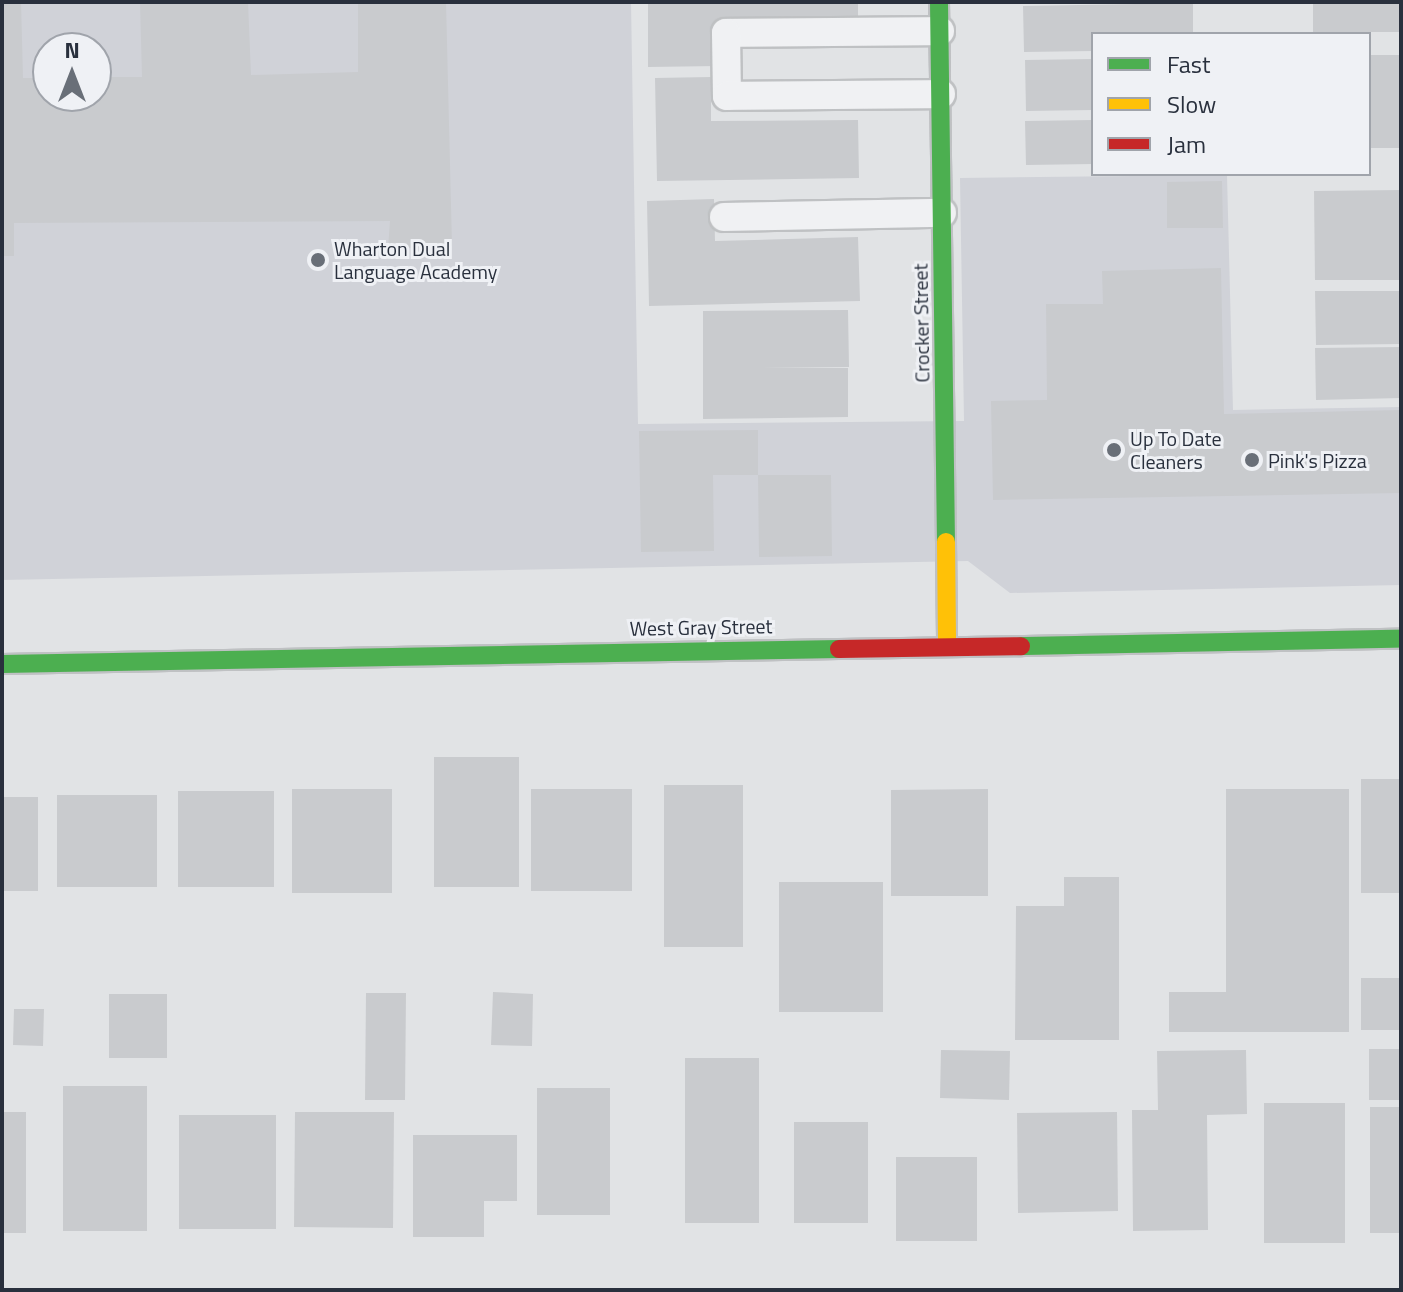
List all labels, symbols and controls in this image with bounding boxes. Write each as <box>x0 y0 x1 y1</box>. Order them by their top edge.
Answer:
north arrow <box>32 32 112 112</box>
legend <box>1091 32 1371 176</box>
text: N <box>64 33 80 67</box>
text: Fast <box>1167 46 1210 82</box>
text: Slow <box>1167 86 1216 122</box>
text: Jam <box>1167 126 1206 162</box>
place label: Wharton Dual Language Academy <box>334 236 498 283</box>
marker: Wharton Dual Language Academy <box>309 251 327 269</box>
street label: Crocker Street <box>908 263 934 383</box>
place label: Up To Date Cleaners <box>1130 426 1222 473</box>
marker: Up To Date Cleaners <box>1105 441 1123 459</box>
place label: Pink's Pizza <box>1268 448 1367 472</box>
marker: Pink's Pizza <box>1243 451 1261 469</box>
street label: West Gray Street <box>629 614 773 640</box>

